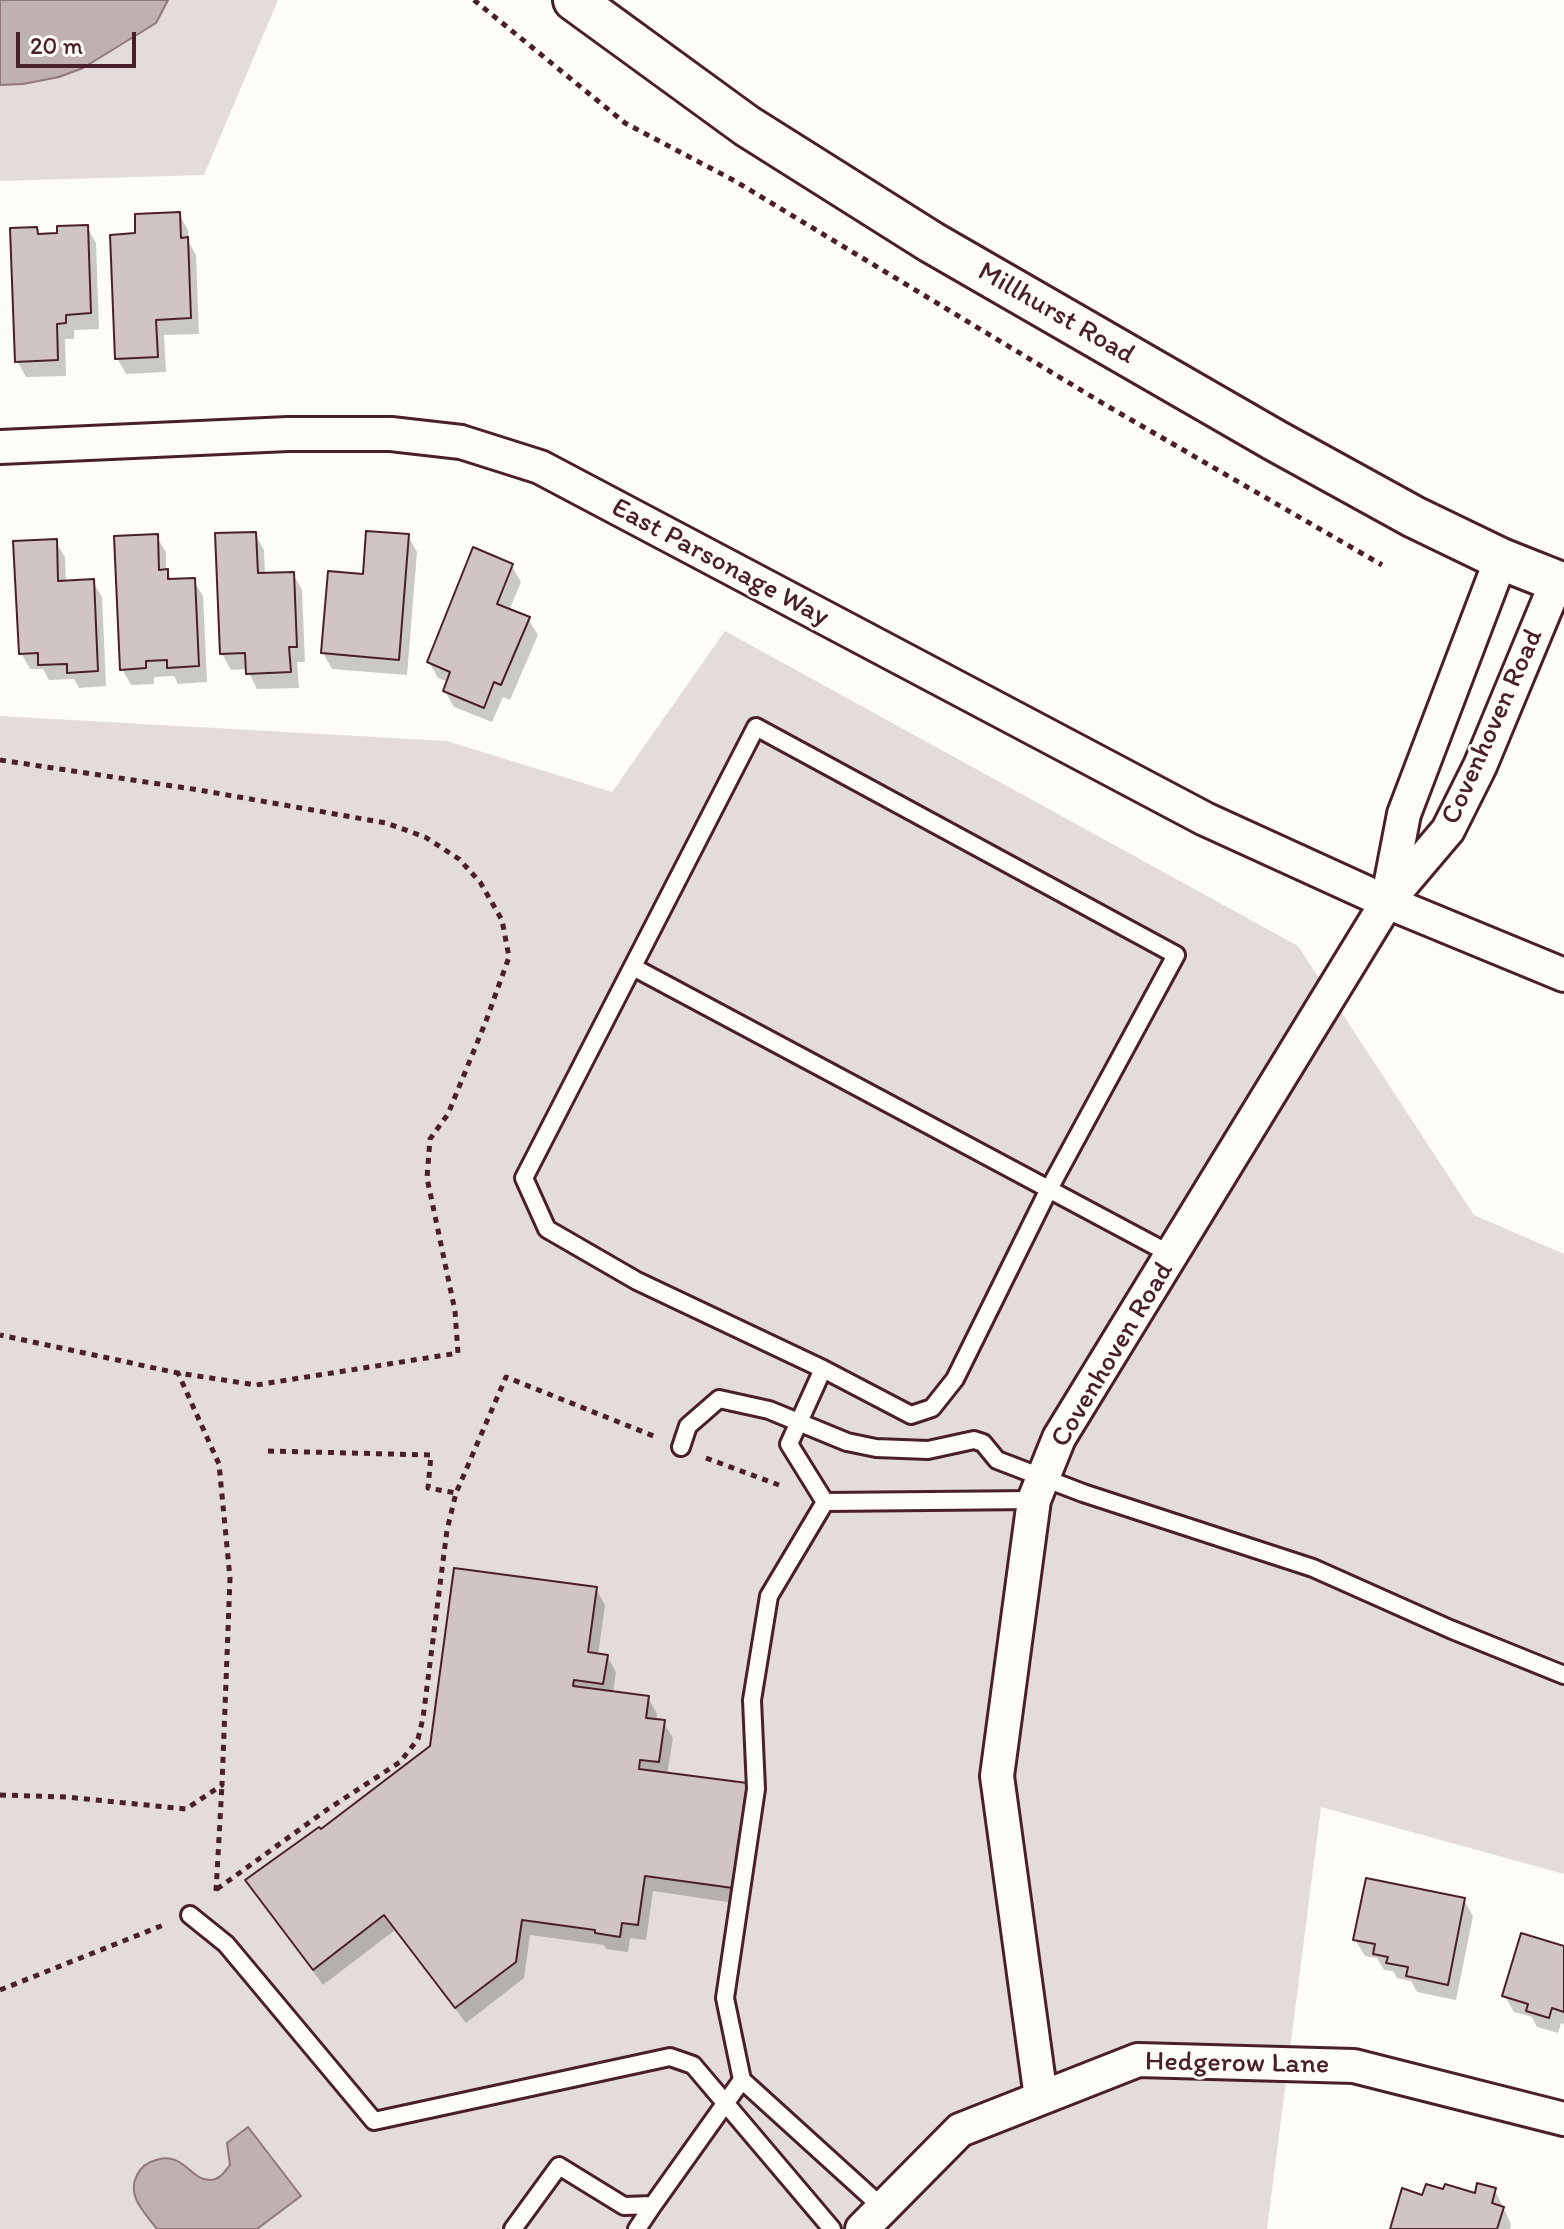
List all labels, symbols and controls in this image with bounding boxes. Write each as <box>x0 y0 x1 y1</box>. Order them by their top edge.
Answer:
scale bar <box>20 16 140 66</box>
text: 20 m <box>30 31 83 60</box>
street label: Millhurst Road <box>971 255 1141 373</box>
street label: East Parsonage Way <box>605 491 835 635</box>
street label: Covenhoven Road <box>1435 624 1551 830</box>
street label: Covenhoven Road <box>1044 1256 1182 1454</box>
street label: Hedgerow Lane <box>1145 2046 1329 2082</box>

